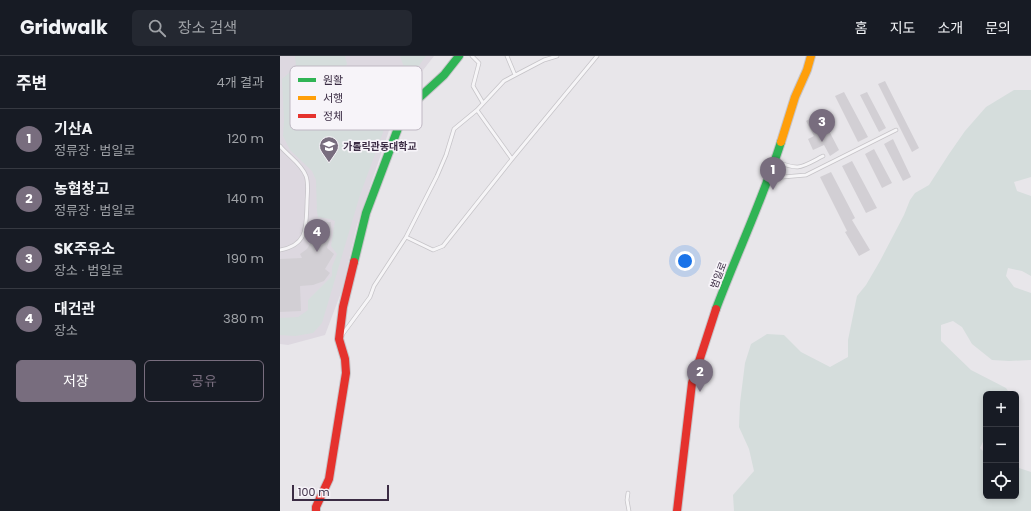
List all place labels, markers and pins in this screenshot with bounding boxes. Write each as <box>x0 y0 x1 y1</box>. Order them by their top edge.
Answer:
pin: 3 <box>809 109 835 142</box>
school or university icon: 가톨릭관동대학교 <box>318 135 340 163</box>
place label: 가톨릭관동대학교 <box>343 139 417 154</box>
pin: 1 <box>760 157 786 190</box>
pin: 4 <box>304 219 330 252</box>
pin: 2 <box>687 359 713 392</box>

